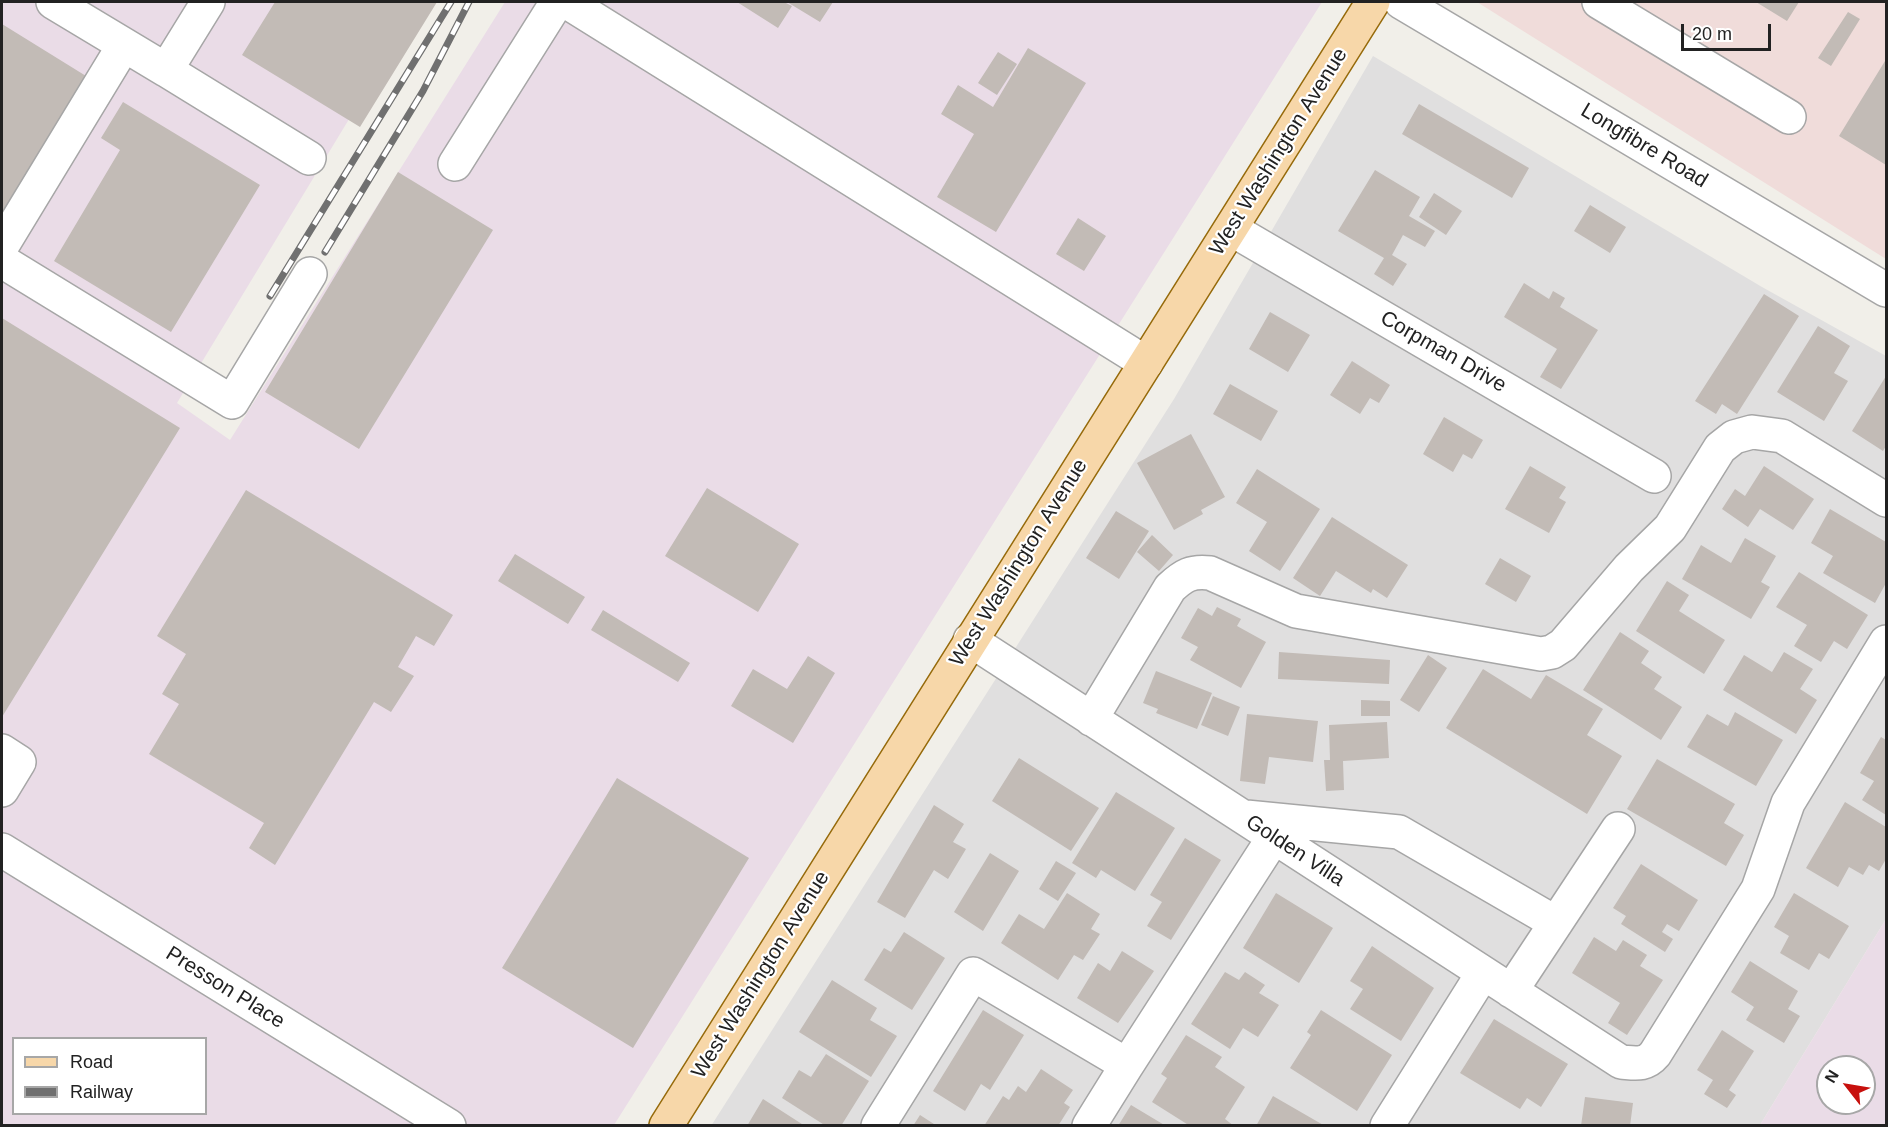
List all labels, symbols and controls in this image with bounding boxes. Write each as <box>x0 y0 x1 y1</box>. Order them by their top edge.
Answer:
scale bar <box>1684 12 1774 50</box>
text: 20 m <box>1692 24 1732 44</box>
street label: West Washington Avenue <box>1205 44 1353 260</box>
street label: Longfibre Road <box>1576 98 1712 194</box>
street label: Corpman Drive <box>1376 306 1510 398</box>
street label: West Washington Avenue <box>945 455 1093 671</box>
street label: Golden Villa <box>1241 810 1349 892</box>
street label: West Washington Avenue <box>687 867 835 1083</box>
street label: Presson Place <box>161 941 289 1035</box>
legend <box>12 1037 207 1115</box>
text: Road <box>70 1052 113 1072</box>
north arrow <box>1816 1055 1876 1115</box>
text: N <box>1822 1067 1842 1086</box>
text: Railway <box>70 1082 133 1102</box>

